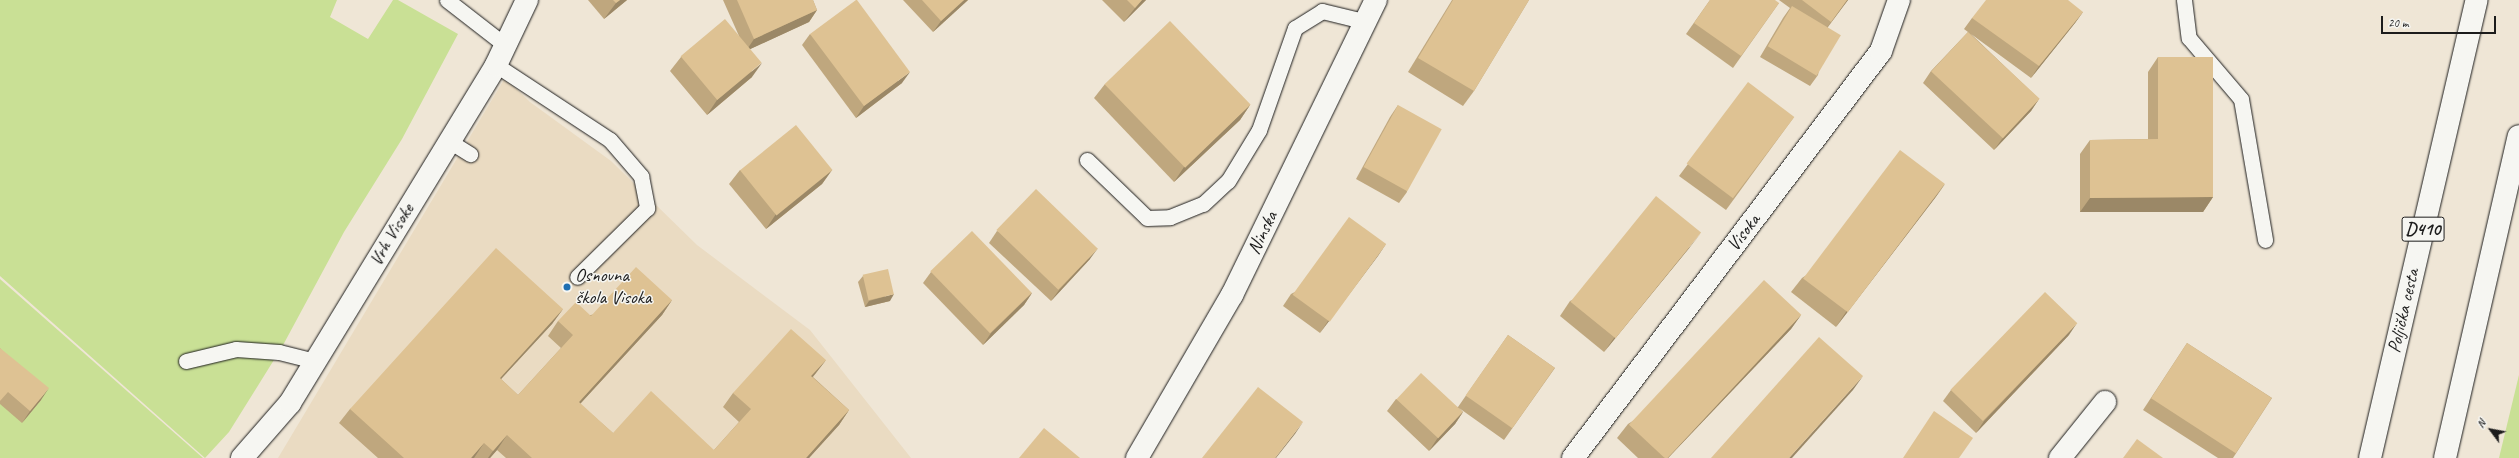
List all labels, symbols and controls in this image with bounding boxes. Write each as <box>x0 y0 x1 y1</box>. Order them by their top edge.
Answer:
scale bar <box>2383 8 2498 34</box>
text: 20 m <box>2388 15 2408 31</box>
street label: Vrh Visoke <box>365 200 419 270</box>
street label: Ninska <box>1243 208 1283 258</box>
street label: Visoka <box>1723 210 1765 256</box>
road number: D410 <box>2401 213 2445 245</box>
place label: Osnovna škola Visoka <box>575 265 652 309</box>
street label: Poljička cesta <box>2383 267 2425 355</box>
marker: Osnovna škola Visoka <box>562 282 572 292</box>
north arrow <box>2471 410 2511 450</box>
text: N <box>2473 417 2489 430</box>

